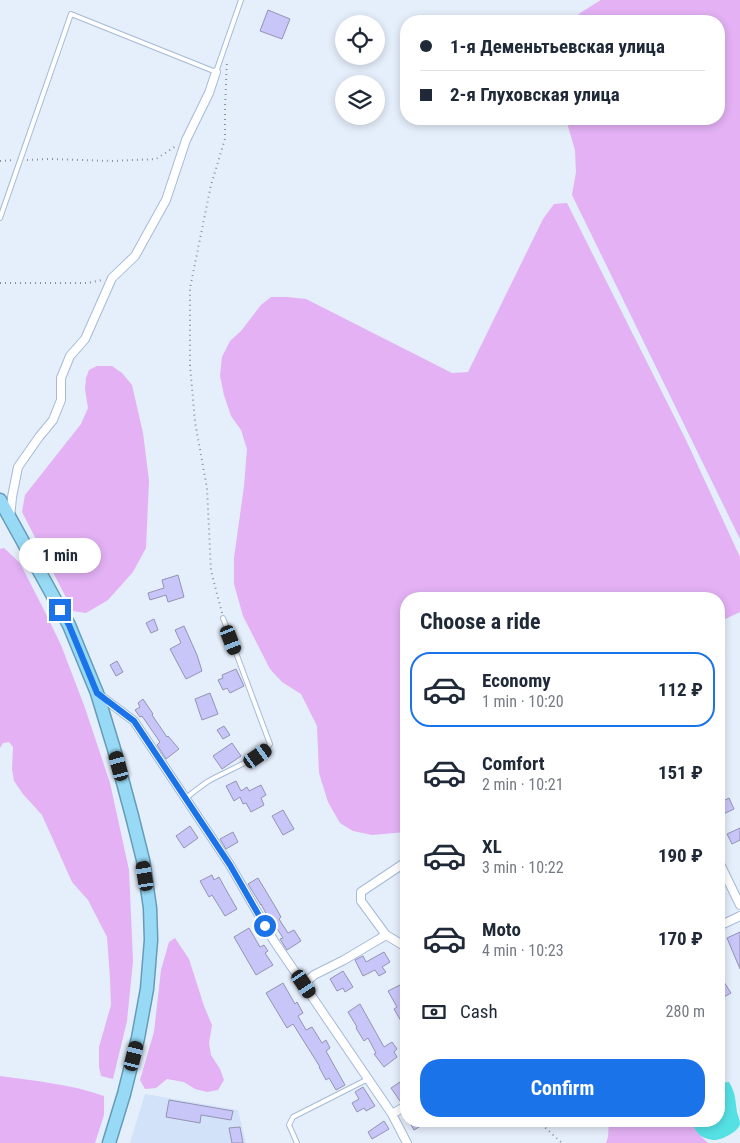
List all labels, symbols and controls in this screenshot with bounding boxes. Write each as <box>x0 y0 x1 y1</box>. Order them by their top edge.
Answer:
map controls <box>335 15 385 125</box>
button: locate <box>335 15 385 65</box>
text: 1-я Деменьтьевская улица <box>450 35 665 58</box>
button: layers <box>335 75 385 125</box>
text: 2-я Глуховская улица <box>450 83 620 106</box>
callout: 1 min <box>19 538 101 572</box>
text: 1 min <box>42 546 78 565</box>
route end <box>49 599 71 621</box>
text: Choose a ride <box>420 609 541 634</box>
car <box>218 623 243 657</box>
icon: car <box>422 667 467 712</box>
text: Economy <box>482 669 551 692</box>
text: 112 ₽ <box>658 678 703 701</box>
text: 1 min · 10:20 <box>482 692 564 711</box>
car <box>241 741 274 771</box>
car <box>107 750 130 782</box>
icon: car <box>422 750 467 795</box>
text: Comfort <box>482 752 545 775</box>
text: 151 ₽ <box>658 761 703 784</box>
text: 2 min · 10:21 <box>482 775 564 794</box>
icon: car <box>422 833 467 878</box>
text: XL <box>482 835 502 858</box>
text: 190 ₽ <box>658 844 703 867</box>
text: 3 min · 10:22 <box>482 858 564 877</box>
car <box>135 860 154 892</box>
route start <box>254 915 276 937</box>
icon: car <box>422 916 467 961</box>
text: Moto <box>482 918 521 941</box>
text: 170 ₽ <box>658 927 703 950</box>
text: 4 min · 10:23 <box>482 941 564 960</box>
car <box>289 967 318 1001</box>
icon: cash <box>420 998 448 1026</box>
text: Cash <box>460 1000 498 1023</box>
text: 280 m <box>666 1002 705 1021</box>
car <box>123 1040 144 1072</box>
button: Confirm <box>420 1059 705 1117</box>

